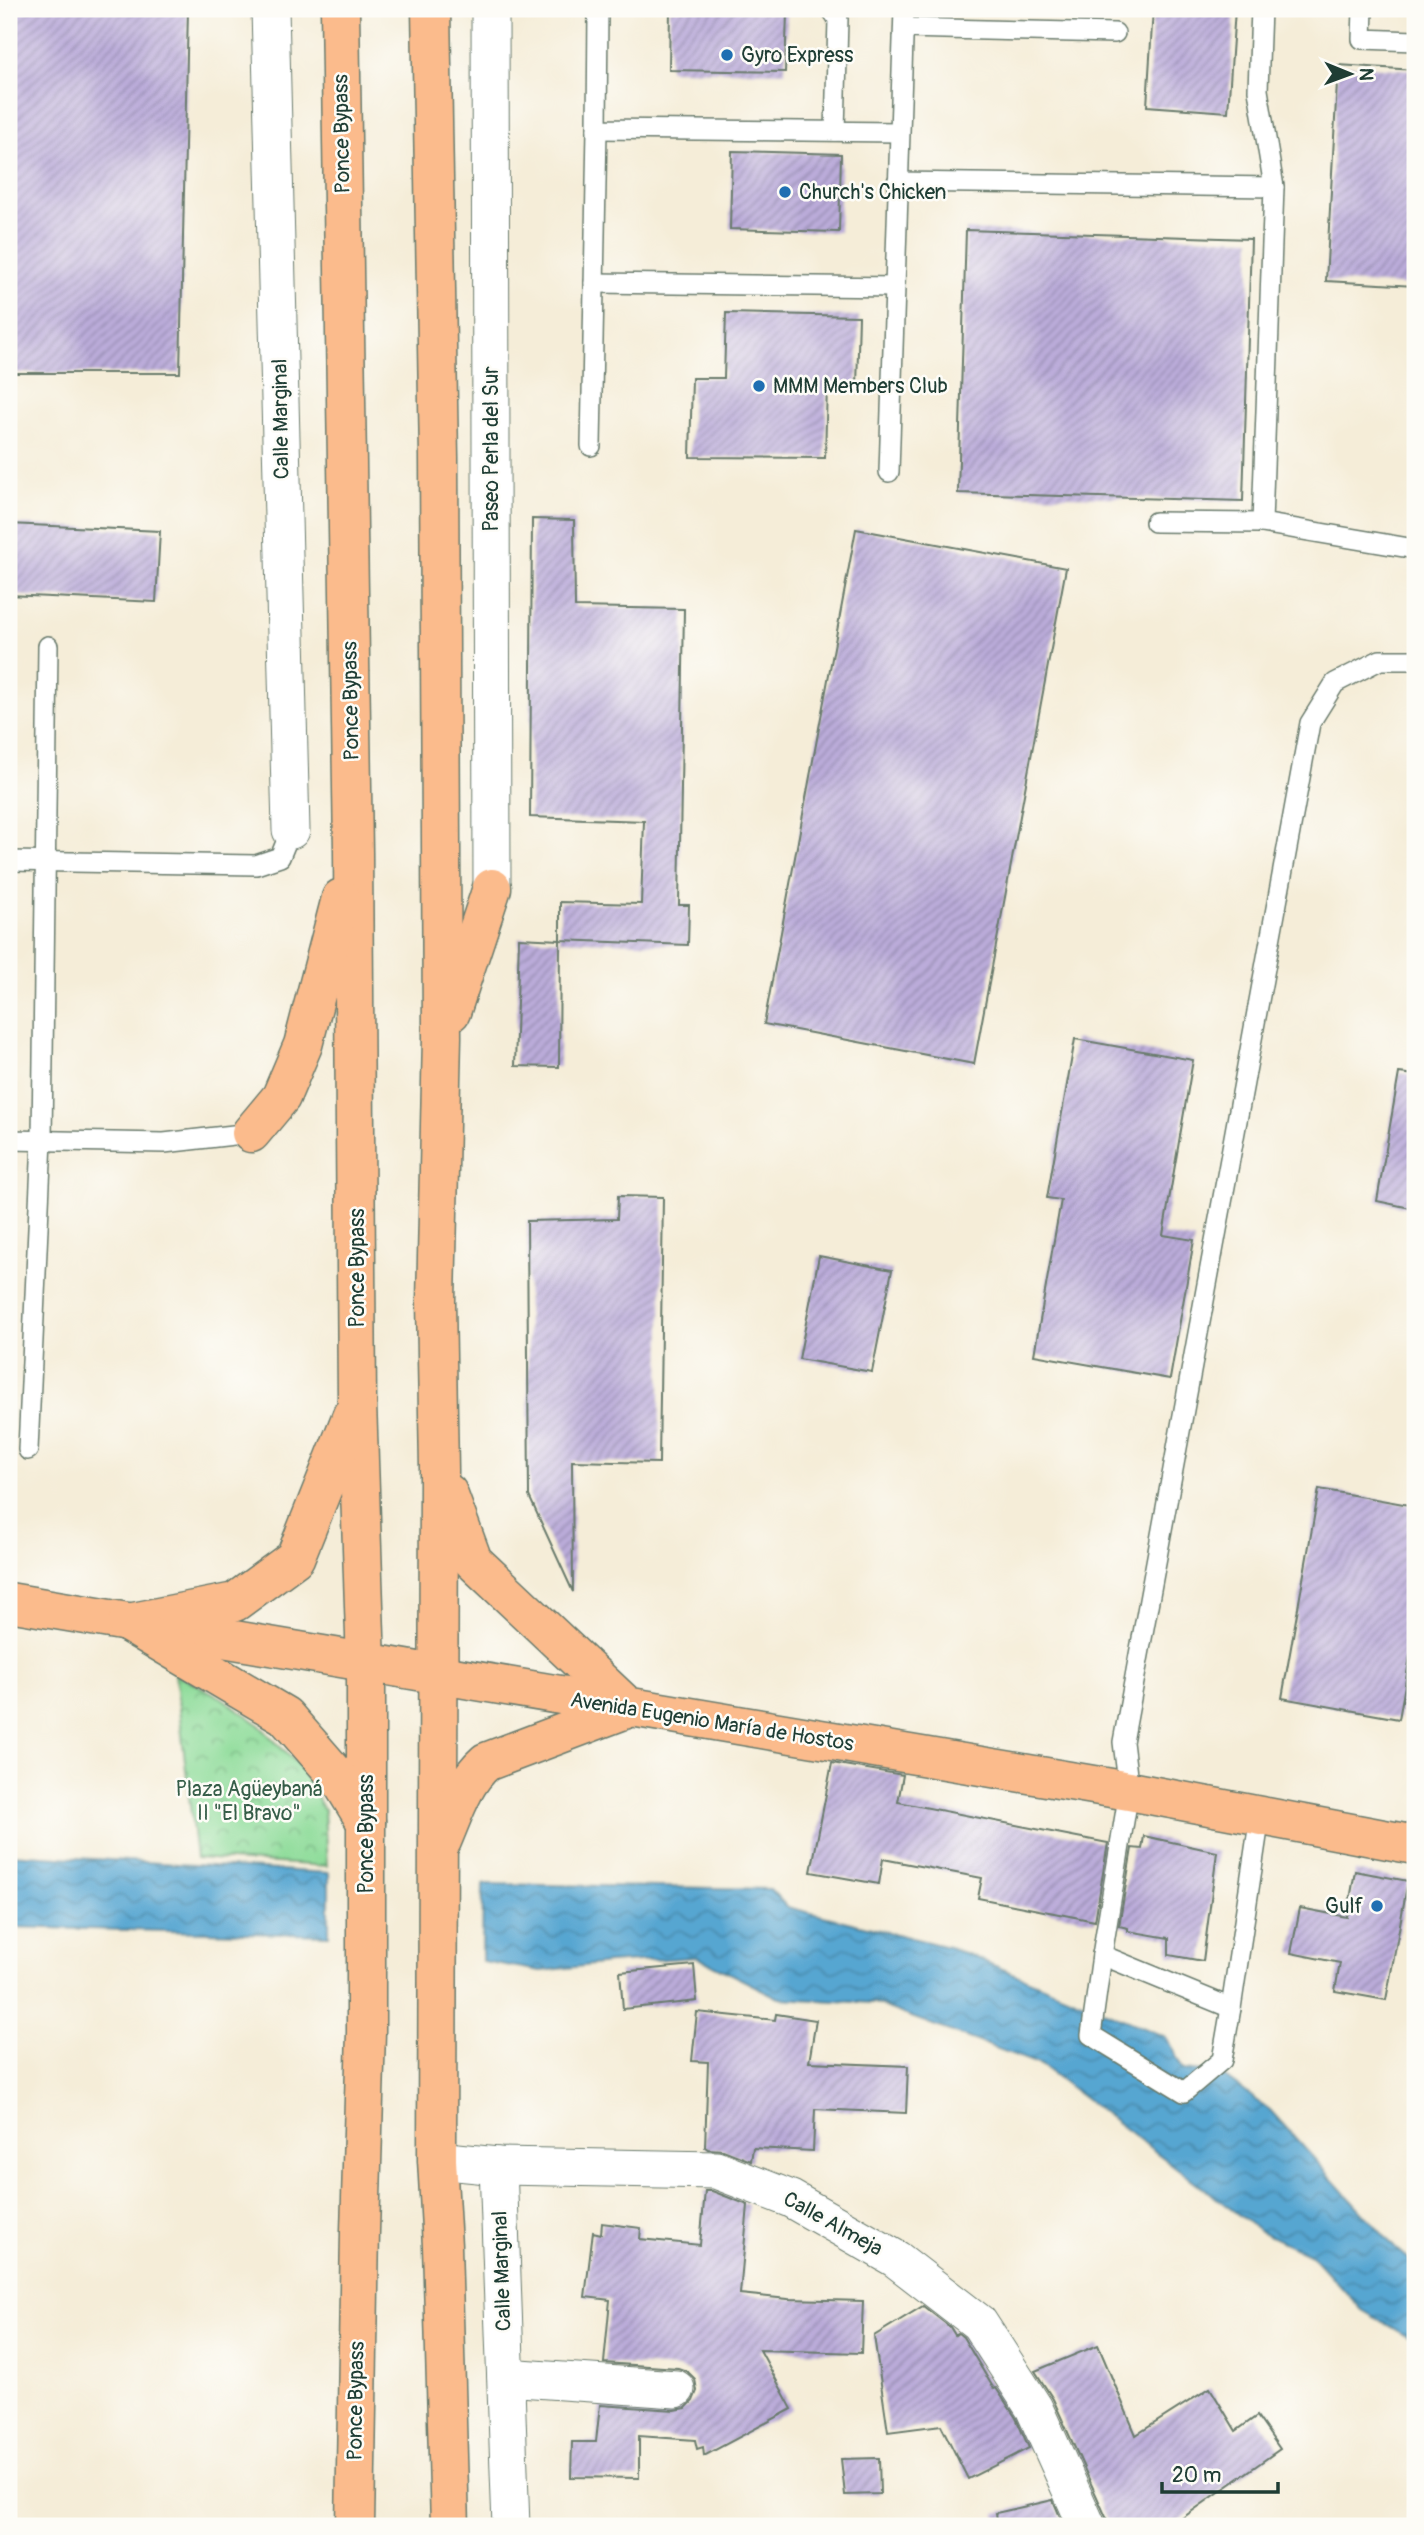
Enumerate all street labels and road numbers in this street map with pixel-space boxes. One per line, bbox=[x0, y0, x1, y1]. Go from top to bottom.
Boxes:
street label: Ponce Bypass bbox=[327, 73, 357, 194]
street label: Calle Marginal bbox=[266, 358, 296, 480]
street label: Paseo Perla del Sur bbox=[478, 366, 505, 532]
street label: Ponce Bypass bbox=[336, 640, 366, 761]
street label: Ponce Bypass bbox=[344, 1208, 371, 1328]
street label: Avenida Eugenio María de Hostos bbox=[568, 1686, 856, 1758]
street label: Ponce Bypass bbox=[353, 1774, 380, 1894]
street label: Calle Almeja bbox=[778, 2186, 888, 2262]
street label: Calle Marginal bbox=[486, 2210, 518, 2332]
street label: Ponce Bypass bbox=[341, 2340, 371, 2461]

